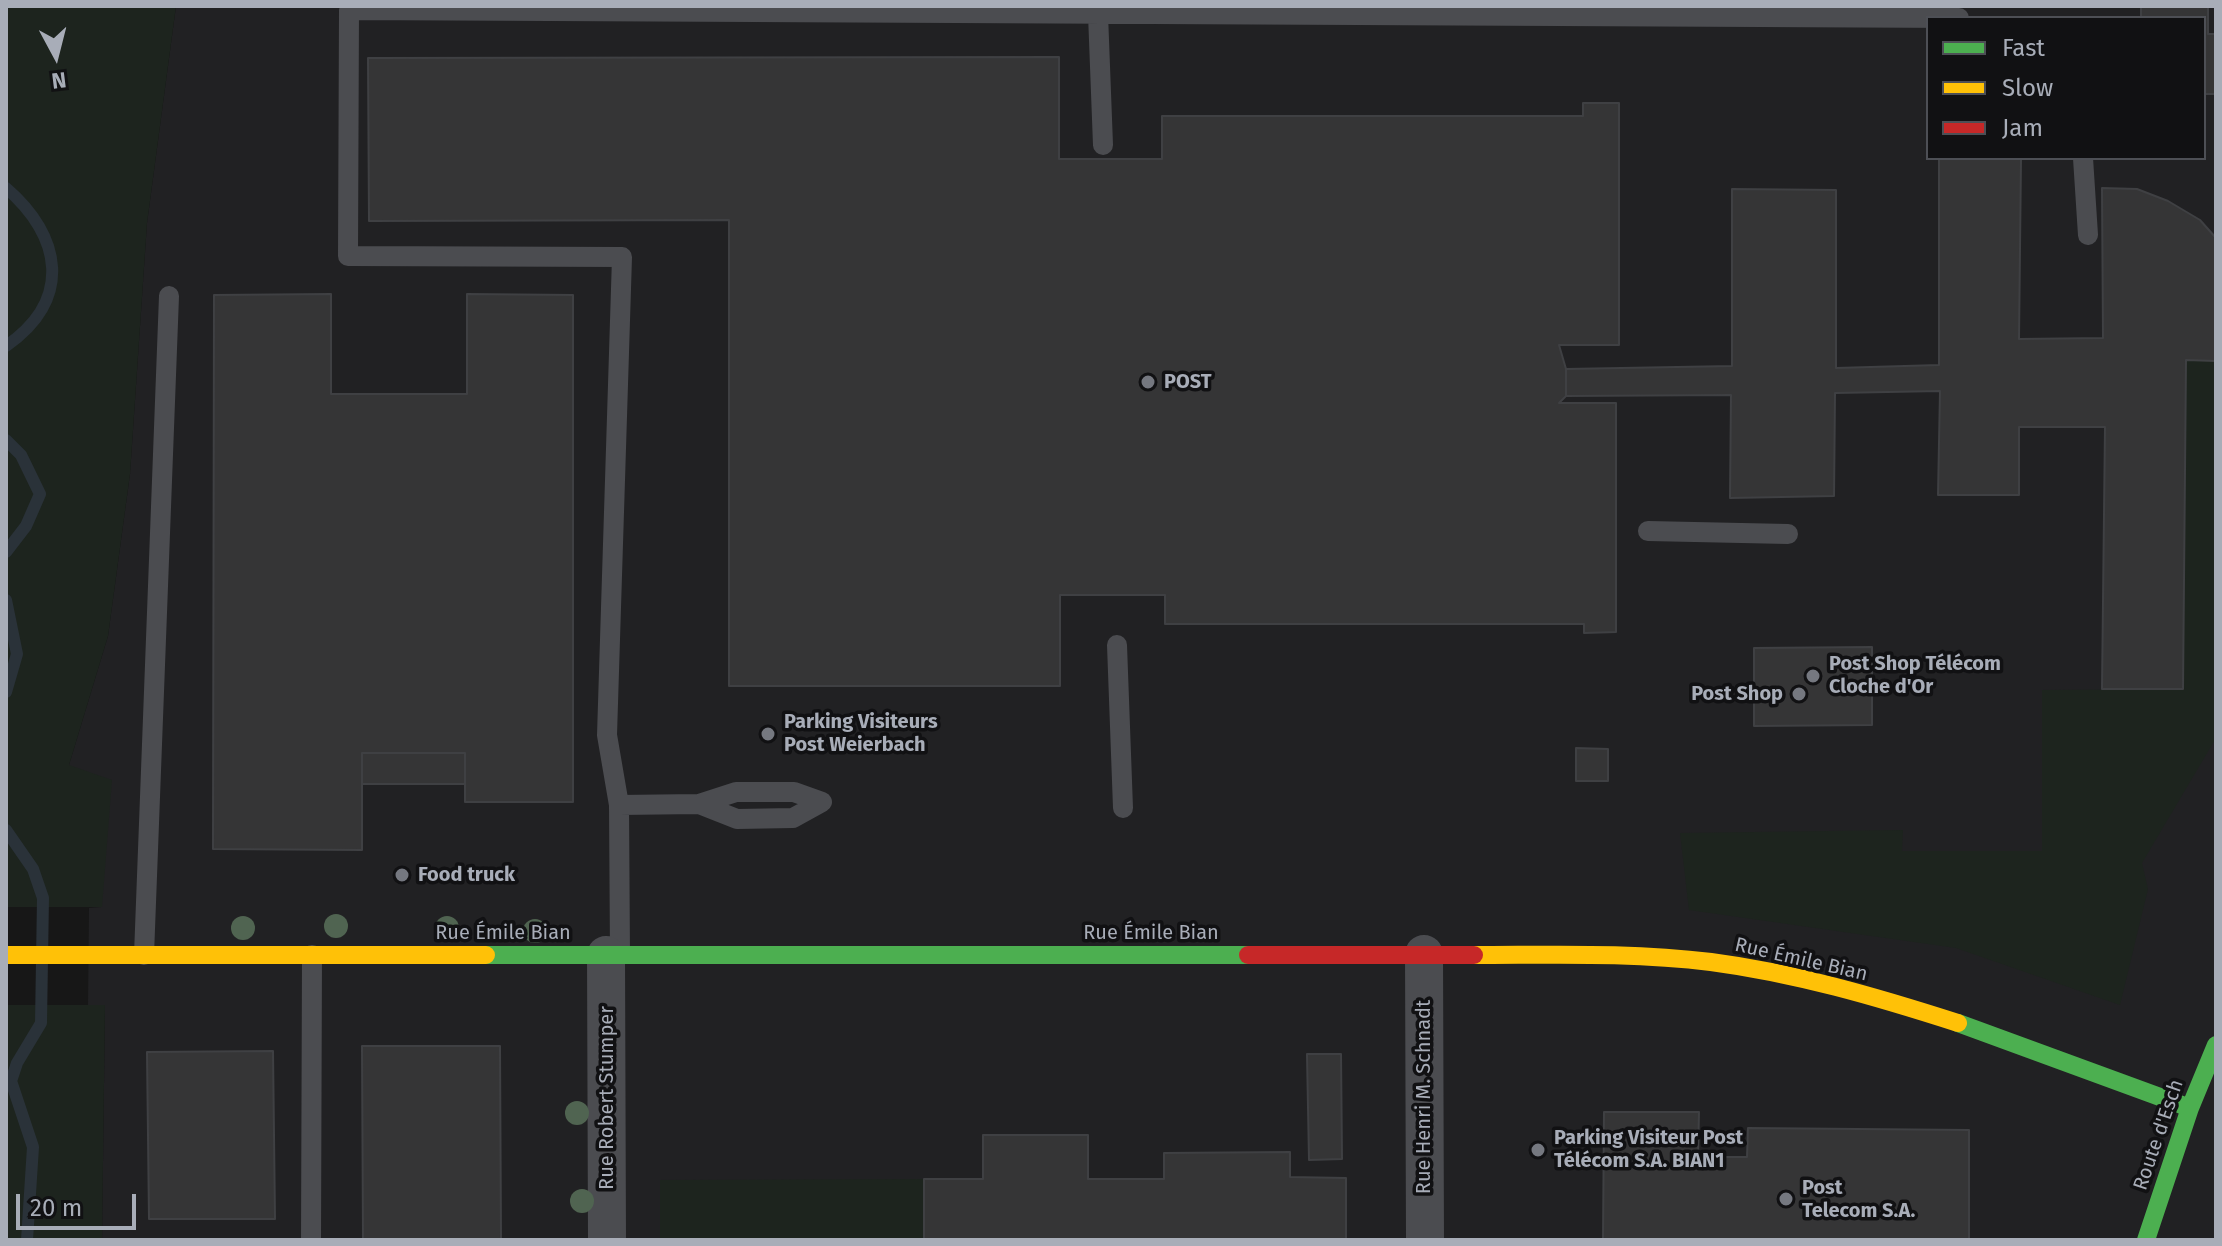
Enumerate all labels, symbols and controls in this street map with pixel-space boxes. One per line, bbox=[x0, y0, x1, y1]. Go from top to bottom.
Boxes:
north arrow bbox=[16, 16, 96, 96]
legend bbox=[1926, 16, 2206, 160]
text: Fast bbox=[2002, 34, 2045, 62]
text: N bbox=[50, 66, 68, 95]
text: Slow bbox=[2002, 74, 2053, 102]
text: Jam bbox=[2002, 114, 2043, 142]
place label: POST bbox=[1164, 370, 1212, 394]
marker: POST bbox=[1139, 373, 1157, 391]
place label: Post Shop Télécom Cloche d'Or bbox=[1829, 652, 2001, 699]
marker: Post Shop Télécom Cloche d'Or bbox=[1804, 667, 1822, 685]
place label: Post Shop bbox=[1691, 682, 1783, 706]
marker: Post Shop bbox=[1790, 685, 1808, 703]
place label: Parking Visiteurs Post Weierbach bbox=[784, 710, 938, 757]
marker: Parking Visiteurs Post Weierbach bbox=[759, 725, 777, 743]
place label: Food truck bbox=[418, 863, 515, 887]
marker: Food truck bbox=[393, 866, 411, 884]
street label: Rue Émile Bian bbox=[435, 921, 571, 945]
street label: Rue Émile Bian bbox=[1083, 921, 1219, 945]
street label: Rue Émile Bian bbox=[1732, 933, 1870, 987]
street label: Rue Henri M. Schnadt bbox=[1412, 1000, 1436, 1194]
street label: Rue Robert Stumper bbox=[595, 1006, 619, 1190]
street label: Route d'Esch bbox=[2129, 1076, 2189, 1194]
place label: Parking Visiteur Post Télécom S.A. BIAN1 bbox=[1554, 1126, 1743, 1173]
marker: Parking Visiteur Post Télécom S.A. BIAN1 bbox=[1529, 1141, 1547, 1159]
place label: Post Telecom S.A. bbox=[1802, 1176, 1915, 1223]
scale bar bbox=[20, 1178, 140, 1228]
marker: Post Telecom S.A. bbox=[1777, 1190, 1795, 1208]
text: 20 m bbox=[30, 1194, 82, 1222]

